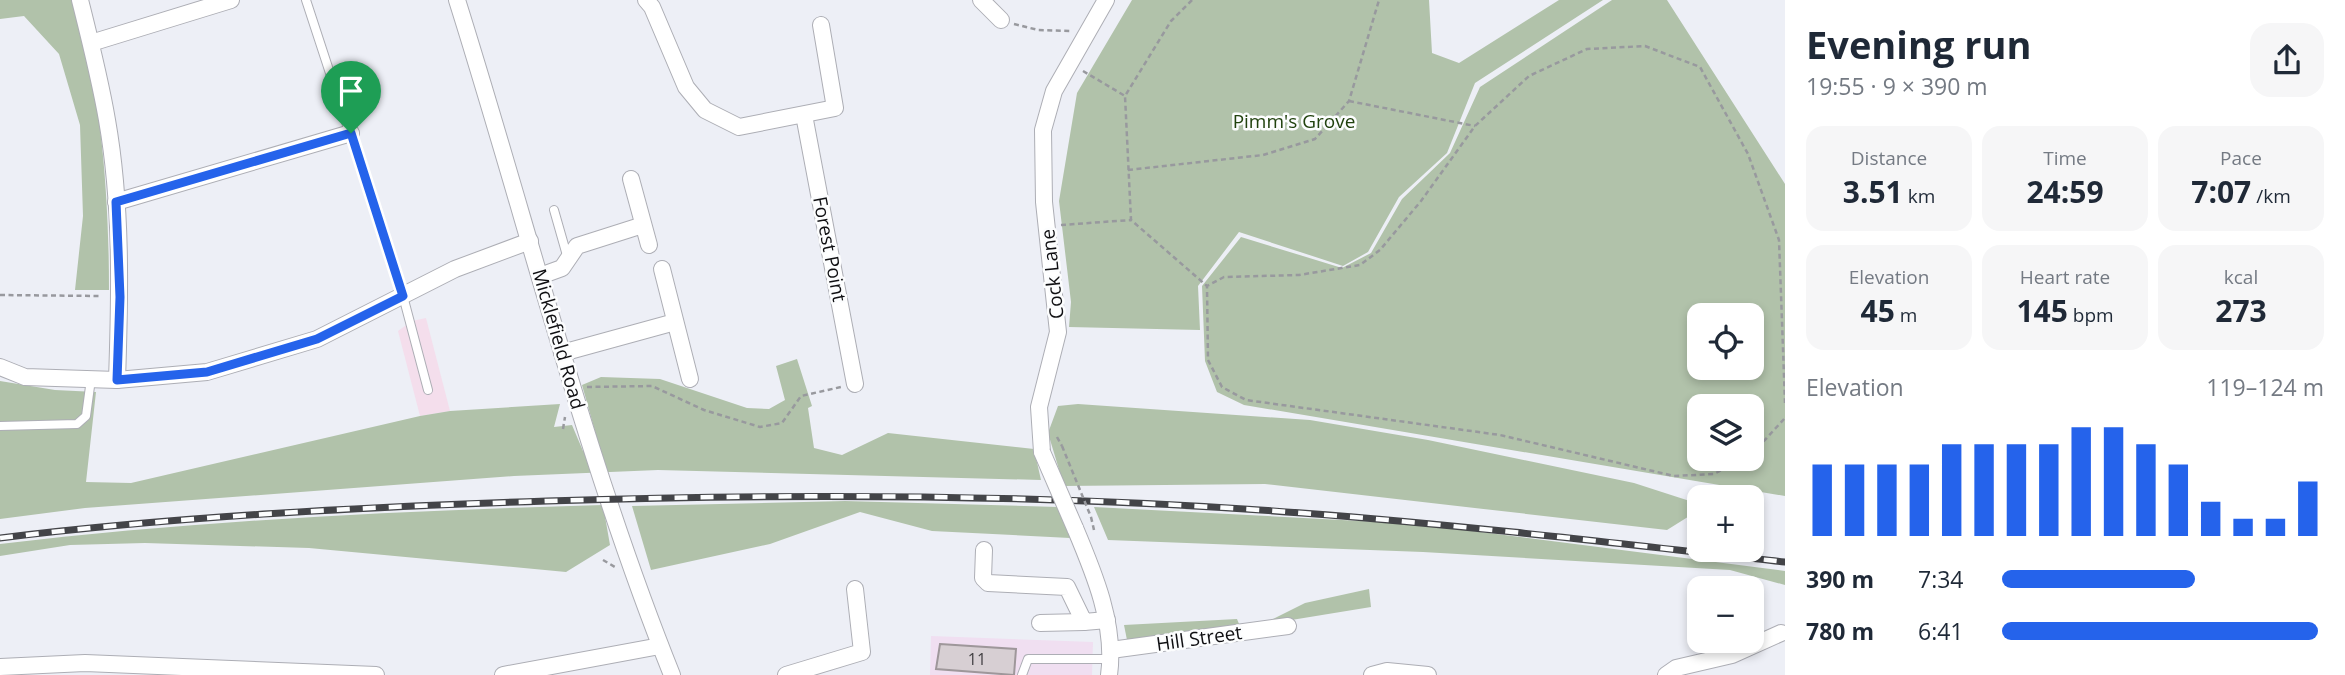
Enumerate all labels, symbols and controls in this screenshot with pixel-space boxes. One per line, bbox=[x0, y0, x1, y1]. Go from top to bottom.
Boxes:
text: Evening run bbox=[1806, 18, 2031, 70]
button: share bbox=[2250, 23, 2324, 97]
pin bbox=[321, 61, 381, 133]
text: 19:55 · 9 × 390 m bbox=[1806, 70, 1988, 102]
icon: arrive bbox=[332, 72, 370, 110]
park label: Pimm's Grove bbox=[1233, 108, 1355, 134]
text: Distance bbox=[1851, 145, 1927, 171]
text: Time bbox=[2043, 145, 2087, 171]
text: Pace bbox=[2220, 145, 2262, 171]
text: 3.51 bbox=[1843, 171, 1903, 212]
text: 24:59 bbox=[2026, 171, 2104, 212]
text: 7:07 bbox=[2191, 171, 2251, 212]
text: km bbox=[1903, 183, 1935, 209]
text: /km bbox=[2251, 183, 2291, 209]
street label: Forest Point bbox=[807, 194, 853, 304]
street label: Cock Lane bbox=[1034, 228, 1070, 320]
text: Elevation bbox=[1849, 264, 1929, 290]
text: Heart rate bbox=[2020, 264, 2110, 290]
text: kcal bbox=[2224, 264, 2258, 290]
street label: Micklefield Road bbox=[527, 266, 591, 412]
text: 45 bbox=[1861, 290, 1895, 331]
text: 145 bbox=[2016, 290, 2068, 331]
text: 273 bbox=[2215, 290, 2267, 331]
text: m bbox=[1895, 302, 1917, 328]
text: bpm bbox=[2068, 302, 2114, 328]
map controls bbox=[1687, 303, 1764, 653]
button: locate bbox=[1687, 303, 1764, 380]
text: Elevation bbox=[1806, 371, 1904, 403]
text: 119–124 m bbox=[2206, 371, 2324, 403]
button: layers bbox=[1687, 394, 1764, 471]
button: + bbox=[1687, 485, 1764, 562]
text: 390 m bbox=[1806, 563, 1874, 595]
text: 7:34 bbox=[1918, 563, 1964, 595]
button: − bbox=[1687, 576, 1764, 653]
text: 780 m bbox=[1806, 615, 1874, 647]
text: 6:41 bbox=[1918, 615, 1964, 647]
street label: Hill Street bbox=[1154, 619, 1244, 657]
house number: 11 bbox=[968, 648, 986, 670]

